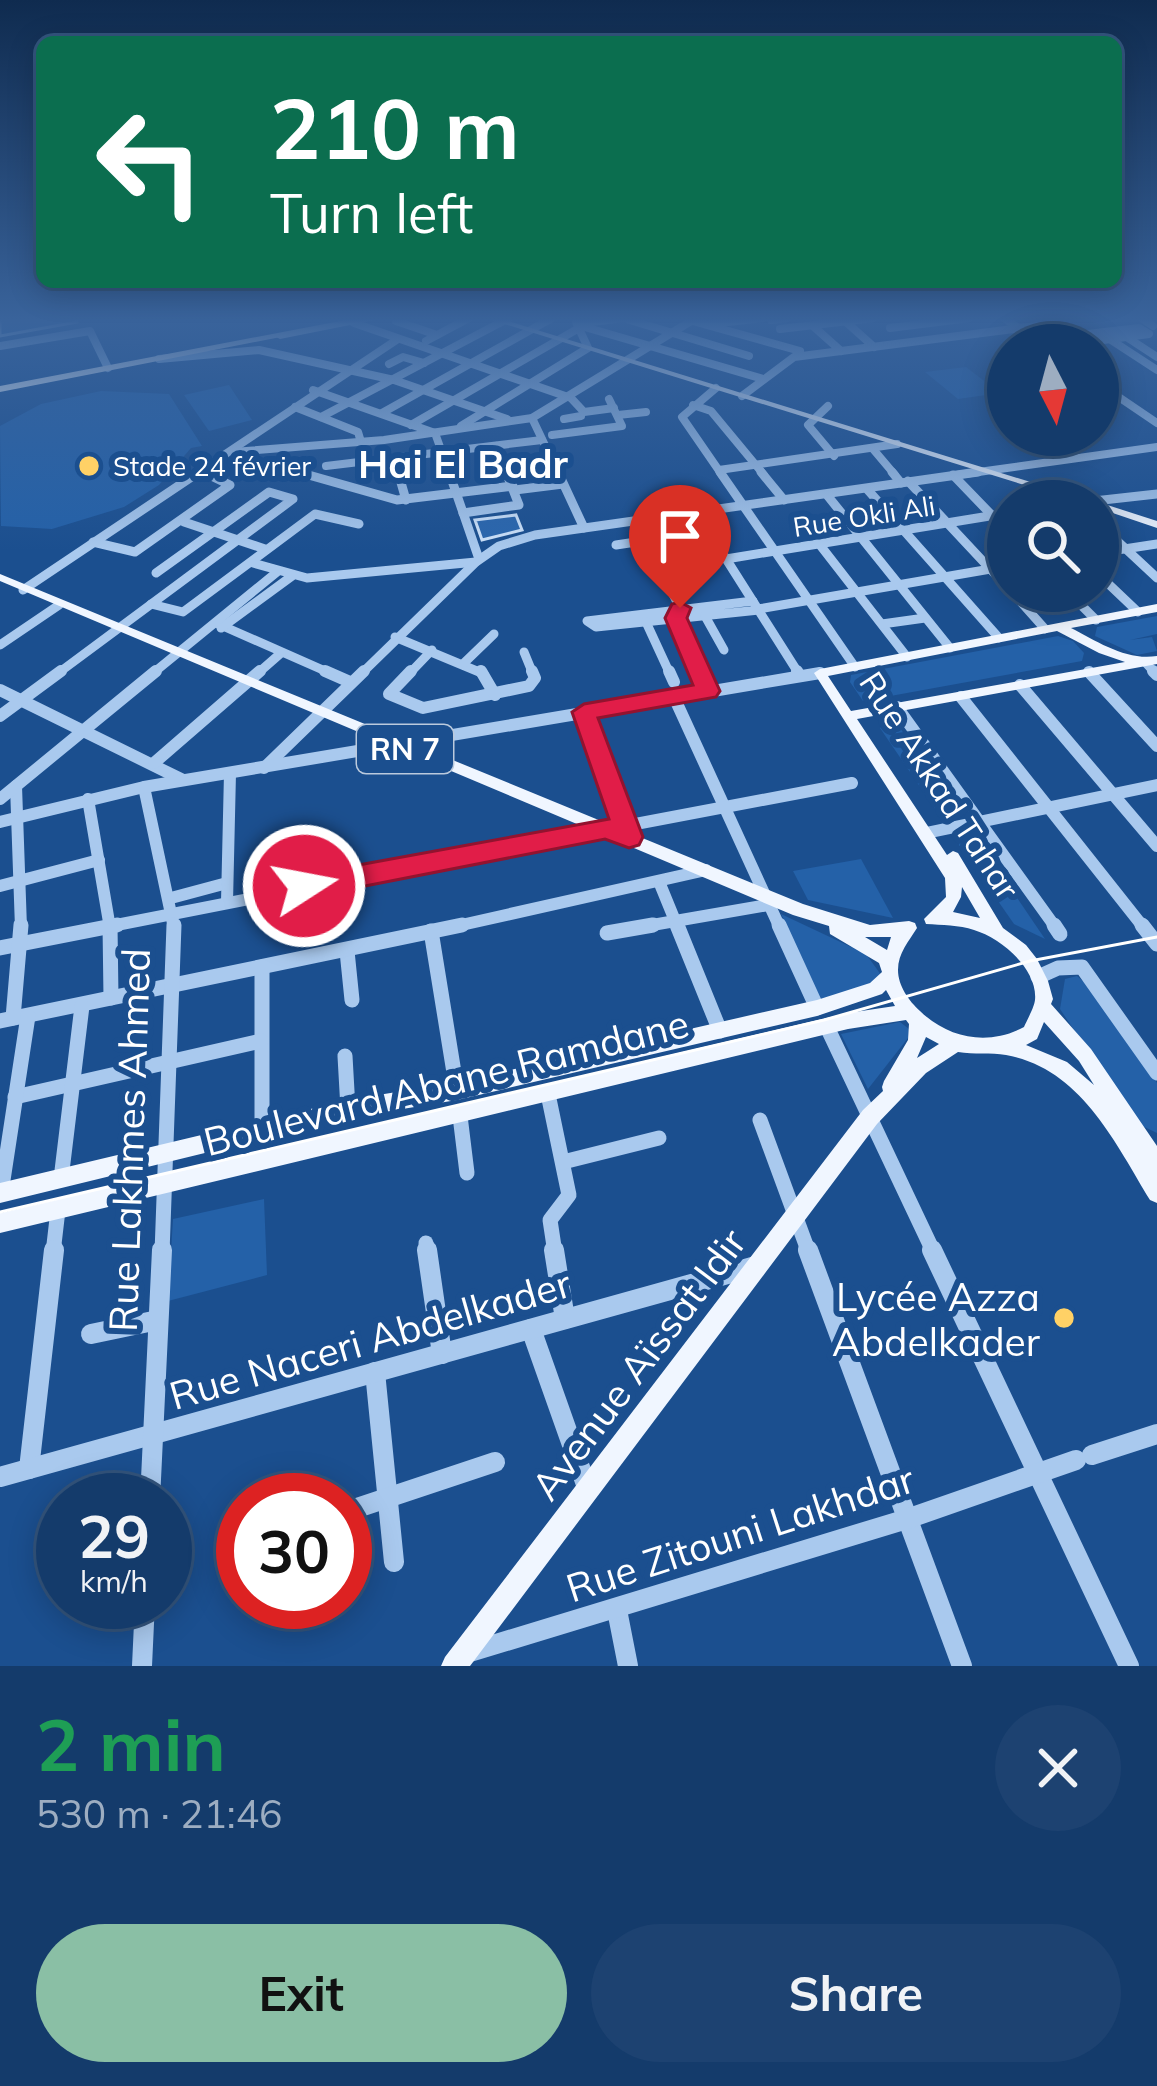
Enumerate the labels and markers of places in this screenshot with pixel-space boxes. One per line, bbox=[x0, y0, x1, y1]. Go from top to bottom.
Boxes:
place label: Stade 24 février bbox=[113, 449, 311, 483]
marker: Stade 24 février bbox=[76, 453, 102, 479]
pin bbox=[629, 485, 731, 608]
place label: Lycée Azza Abdelkader bbox=[832, 1272, 1040, 1366]
marker: Lycée Azza Abdelkader bbox=[1051, 1305, 1077, 1331]

